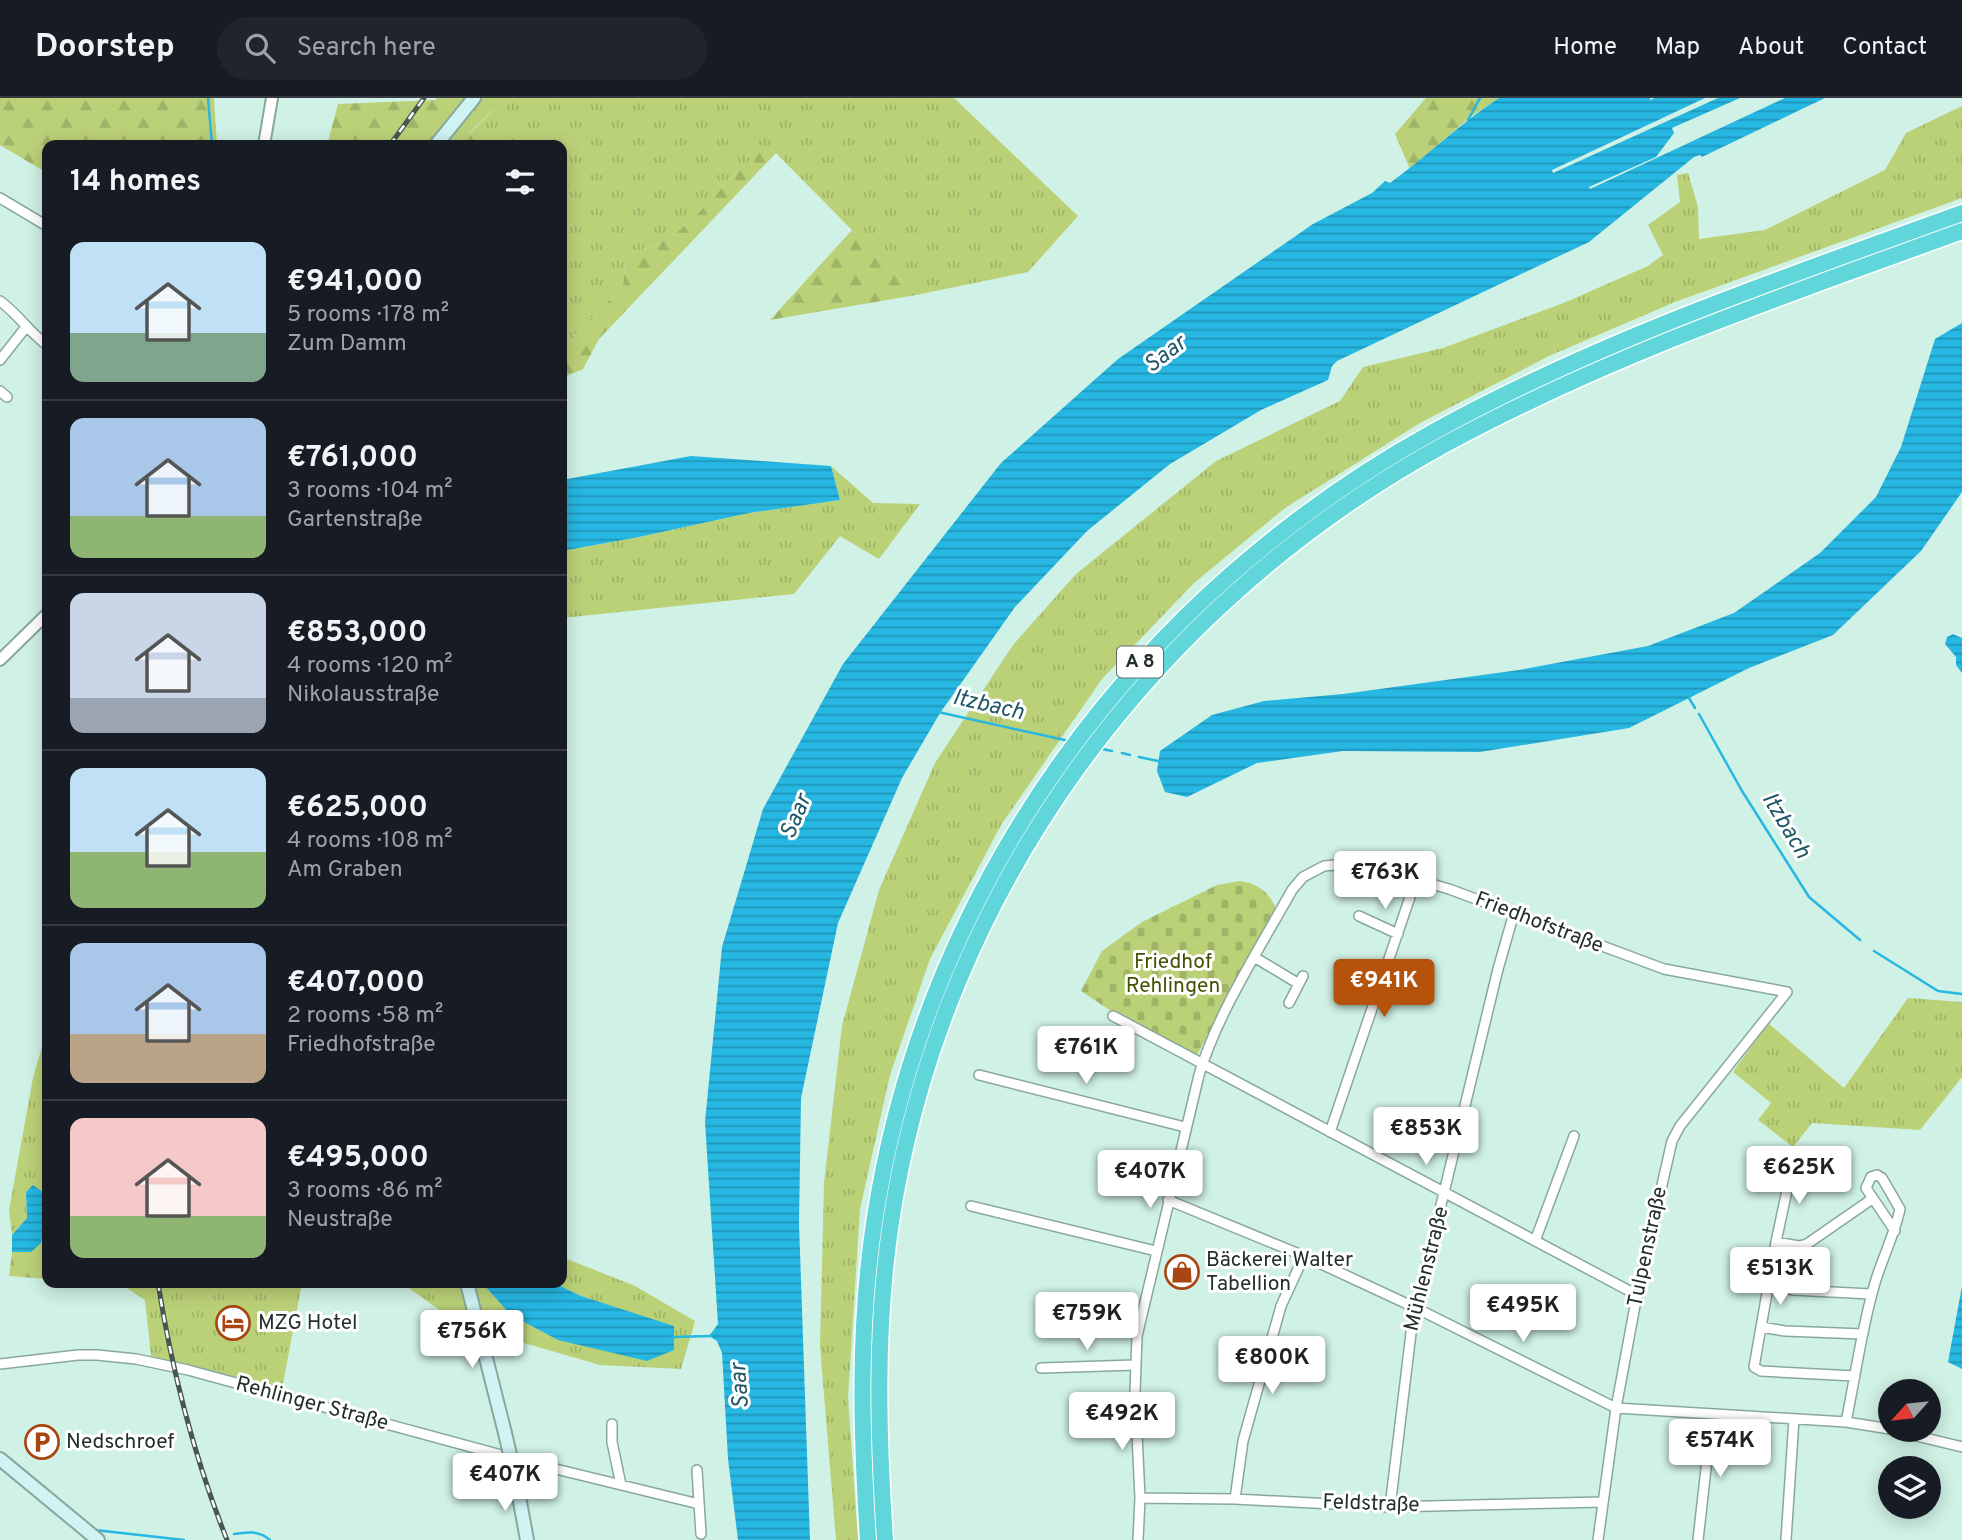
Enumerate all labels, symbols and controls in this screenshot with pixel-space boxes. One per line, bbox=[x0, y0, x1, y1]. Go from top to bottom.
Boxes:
search box bbox=[217, 17, 707, 80]
text: Doorstep bbox=[35, 27, 175, 69]
icon: search bbox=[241, 29, 279, 67]
text: Search here bbox=[297, 32, 436, 65]
text: Home bbox=[1553, 33, 1617, 63]
text: Map bbox=[1655, 33, 1700, 63]
text: About bbox=[1738, 33, 1804, 63]
text: Contact bbox=[1842, 33, 1927, 63]
icon: filters bbox=[501, 163, 539, 201]
text: 14 homes bbox=[70, 164, 201, 201]
text: €941,000 bbox=[287, 264, 423, 301]
icon: home bbox=[126, 270, 210, 354]
text: 5 rooms · 178 m² bbox=[287, 301, 449, 330]
water label: Saar bbox=[1139, 328, 1195, 380]
text: Zum Damm bbox=[287, 330, 407, 359]
text: €761,000 bbox=[287, 440, 418, 477]
icon: home bbox=[126, 446, 210, 530]
text: 3 rooms · 104 m² bbox=[287, 477, 452, 506]
text: Gartenstraße bbox=[287, 506, 423, 535]
text: €853,000 bbox=[287, 615, 427, 652]
icon: home bbox=[126, 621, 210, 705]
road number: A 8 bbox=[1117, 646, 1163, 678]
text: 4 rooms · 120 m² bbox=[287, 652, 453, 681]
text: Nikolausstraße bbox=[287, 681, 439, 710]
water label: Itzbach bbox=[949, 684, 1027, 728]
water label: Itzbach bbox=[1754, 787, 1816, 865]
water label: Saar bbox=[775, 788, 820, 844]
text: €625,000 bbox=[287, 790, 428, 827]
icon: home bbox=[126, 796, 210, 880]
text: 4 rooms · 108 m² bbox=[287, 827, 453, 856]
pin: €763K bbox=[1336, 852, 1434, 911]
text: Am Graben bbox=[287, 856, 403, 885]
text: €763K bbox=[1350, 859, 1420, 888]
street label: Friedhofstraße bbox=[1471, 886, 1607, 960]
park label: Friedhof Rehlingen bbox=[1126, 949, 1220, 1000]
pin: €941K bbox=[1335, 960, 1433, 1019]
text: €407,000 bbox=[287, 965, 425, 1002]
text: €941K bbox=[1350, 967, 1418, 996]
icon: home bbox=[126, 971, 210, 1055]
text: 2 rooms · 58 m² bbox=[287, 1002, 443, 1031]
pin: €761K bbox=[1037, 1026, 1135, 1086]
text: Friedhofstraße bbox=[287, 1031, 436, 1060]
text: €761K bbox=[1053, 1034, 1119, 1063]
pin: €853K bbox=[1377, 1108, 1475, 1167]
text: €853K bbox=[1389, 1115, 1463, 1144]
text: €495,000 bbox=[287, 1140, 429, 1177]
icon: home bbox=[126, 1146, 210, 1230]
pin: €625K bbox=[1750, 1146, 1848, 1206]
pin: €407K bbox=[1101, 1150, 1199, 1210]
text: €625K bbox=[1762, 1154, 1836, 1183]
text: €407K bbox=[1114, 1158, 1186, 1187]
text: 3 rooms · 86 m² bbox=[287, 1177, 443, 1206]
street label: Tulpenstraße bbox=[1622, 1184, 1674, 1310]
street label: Mühlenstraße bbox=[1398, 1204, 1456, 1334]
text: Neustraße bbox=[287, 1206, 393, 1235]
place label: Bäckerei Walter Tabellion bbox=[1206, 1247, 1353, 1298]
pin: €513K bbox=[1731, 1248, 1829, 1307]
shop icon: Bäckerei Walter Tabellion bbox=[1163, 1253, 1201, 1291]
text: €513K bbox=[1746, 1255, 1814, 1284]
pin: €495K bbox=[1474, 1284, 1572, 1344]
pin: €759K bbox=[1038, 1292, 1136, 1352]
text: €495K bbox=[1486, 1292, 1560, 1321]
text: €759K bbox=[1051, 1300, 1123, 1329]
hotel icon: MZG Hotel bbox=[214, 1304, 252, 1342]
place label: MZG Hotel bbox=[258, 1310, 358, 1337]
pin: €756K bbox=[423, 1310, 521, 1370]
text: €756K bbox=[436, 1318, 508, 1347]
pin: €800K bbox=[1223, 1336, 1321, 1396]
text: €800K bbox=[1234, 1344, 1310, 1373]
water label: Saar bbox=[725, 1360, 757, 1410]
street label: Rehlinger Straße bbox=[233, 1371, 391, 1437]
north arrow bbox=[1878, 1379, 1941, 1442]
map controls bbox=[1878, 1379, 1941, 1519]
pin: €492K bbox=[1073, 1392, 1171, 1452]
text: €492K bbox=[1085, 1400, 1159, 1429]
pin: €574K bbox=[1671, 1420, 1769, 1479]
parking icon: Nedschroef bbox=[23, 1423, 61, 1461]
text: €574K bbox=[1685, 1427, 1755, 1456]
place label: Nedschroef bbox=[66, 1429, 174, 1456]
pin: €407K bbox=[456, 1454, 554, 1513]
button: layers bbox=[1878, 1456, 1941, 1519]
text: €407K bbox=[469, 1461, 541, 1490]
street label: Feldstraße bbox=[1322, 1489, 1420, 1519]

